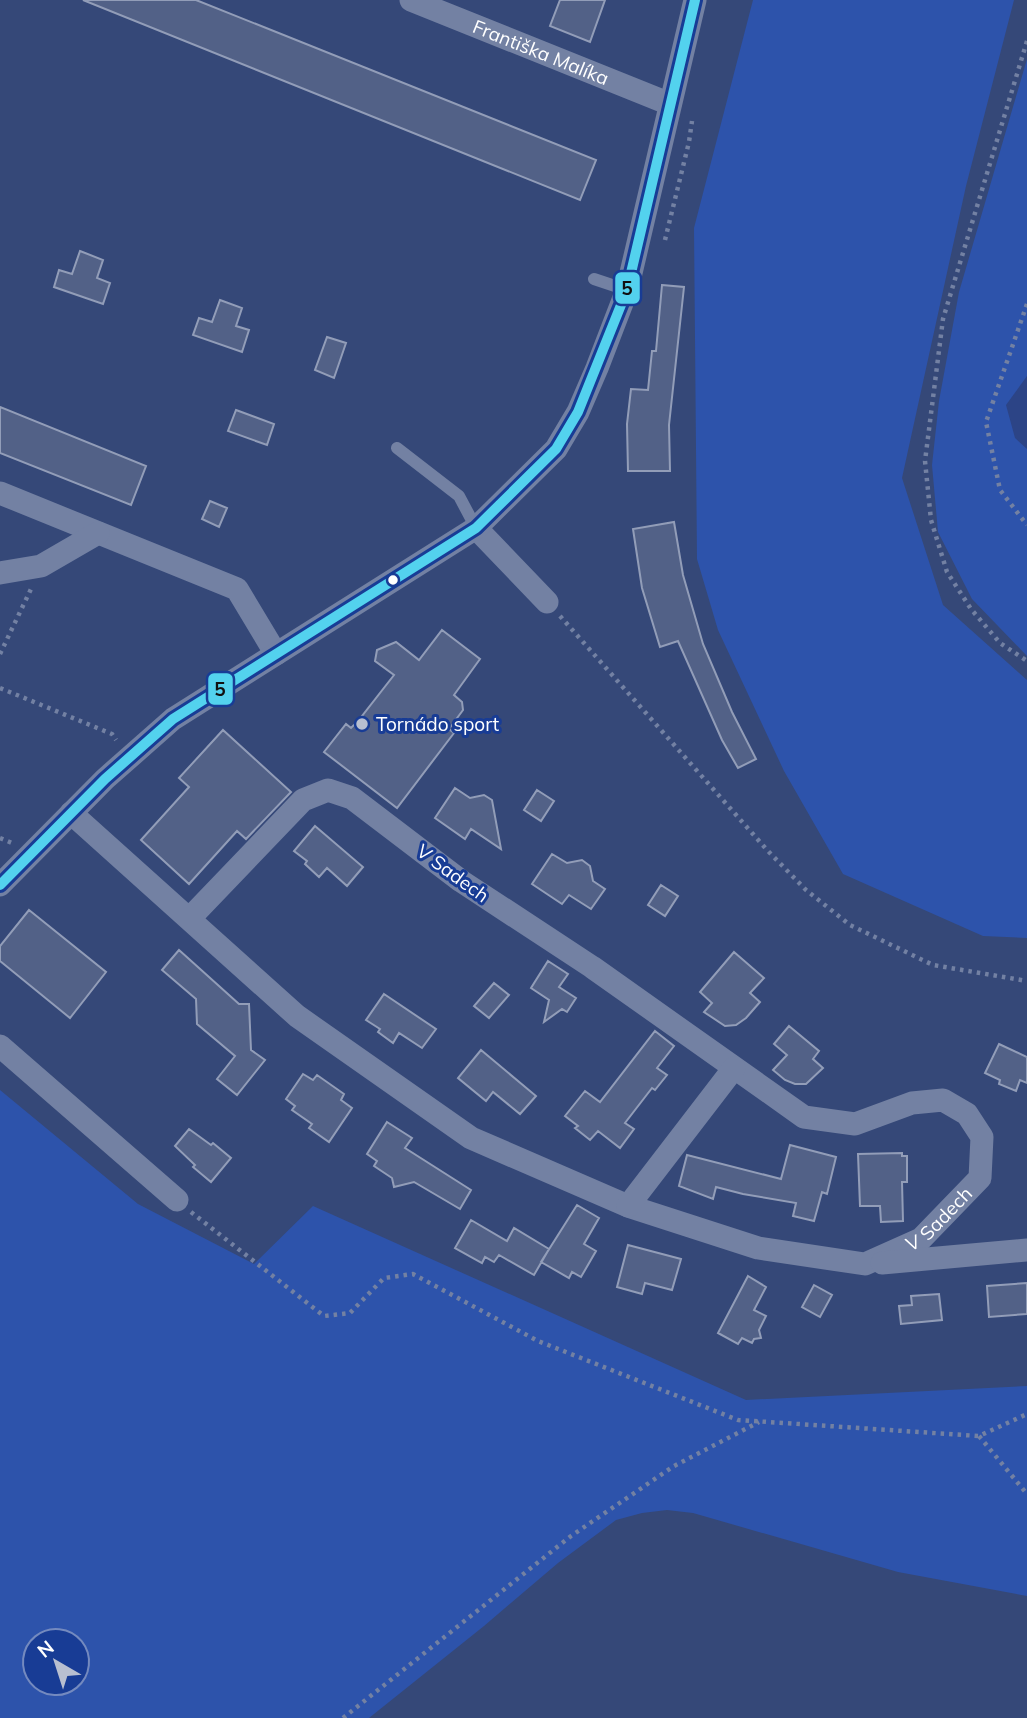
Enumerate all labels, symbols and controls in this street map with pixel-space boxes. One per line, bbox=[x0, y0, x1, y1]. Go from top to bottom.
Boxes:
street label: Františka Malíka bbox=[469, 14, 612, 90]
line badge: 5 bbox=[614, 271, 641, 305]
text: 5 bbox=[621, 276, 633, 300]
unlabelled marker bbox=[386, 573, 400, 587]
line badge: 5 bbox=[207, 672, 234, 706]
text: 5 bbox=[214, 677, 226, 701]
place label: Tornádo sport bbox=[376, 712, 500, 736]
marker: Tornádo sport bbox=[354, 716, 370, 732]
street label: V Sadech bbox=[412, 839, 494, 907]
street label: V Sadech bbox=[902, 1182, 977, 1256]
north arrow bbox=[21, 1627, 91, 1697]
text: N bbox=[32, 1635, 58, 1663]

